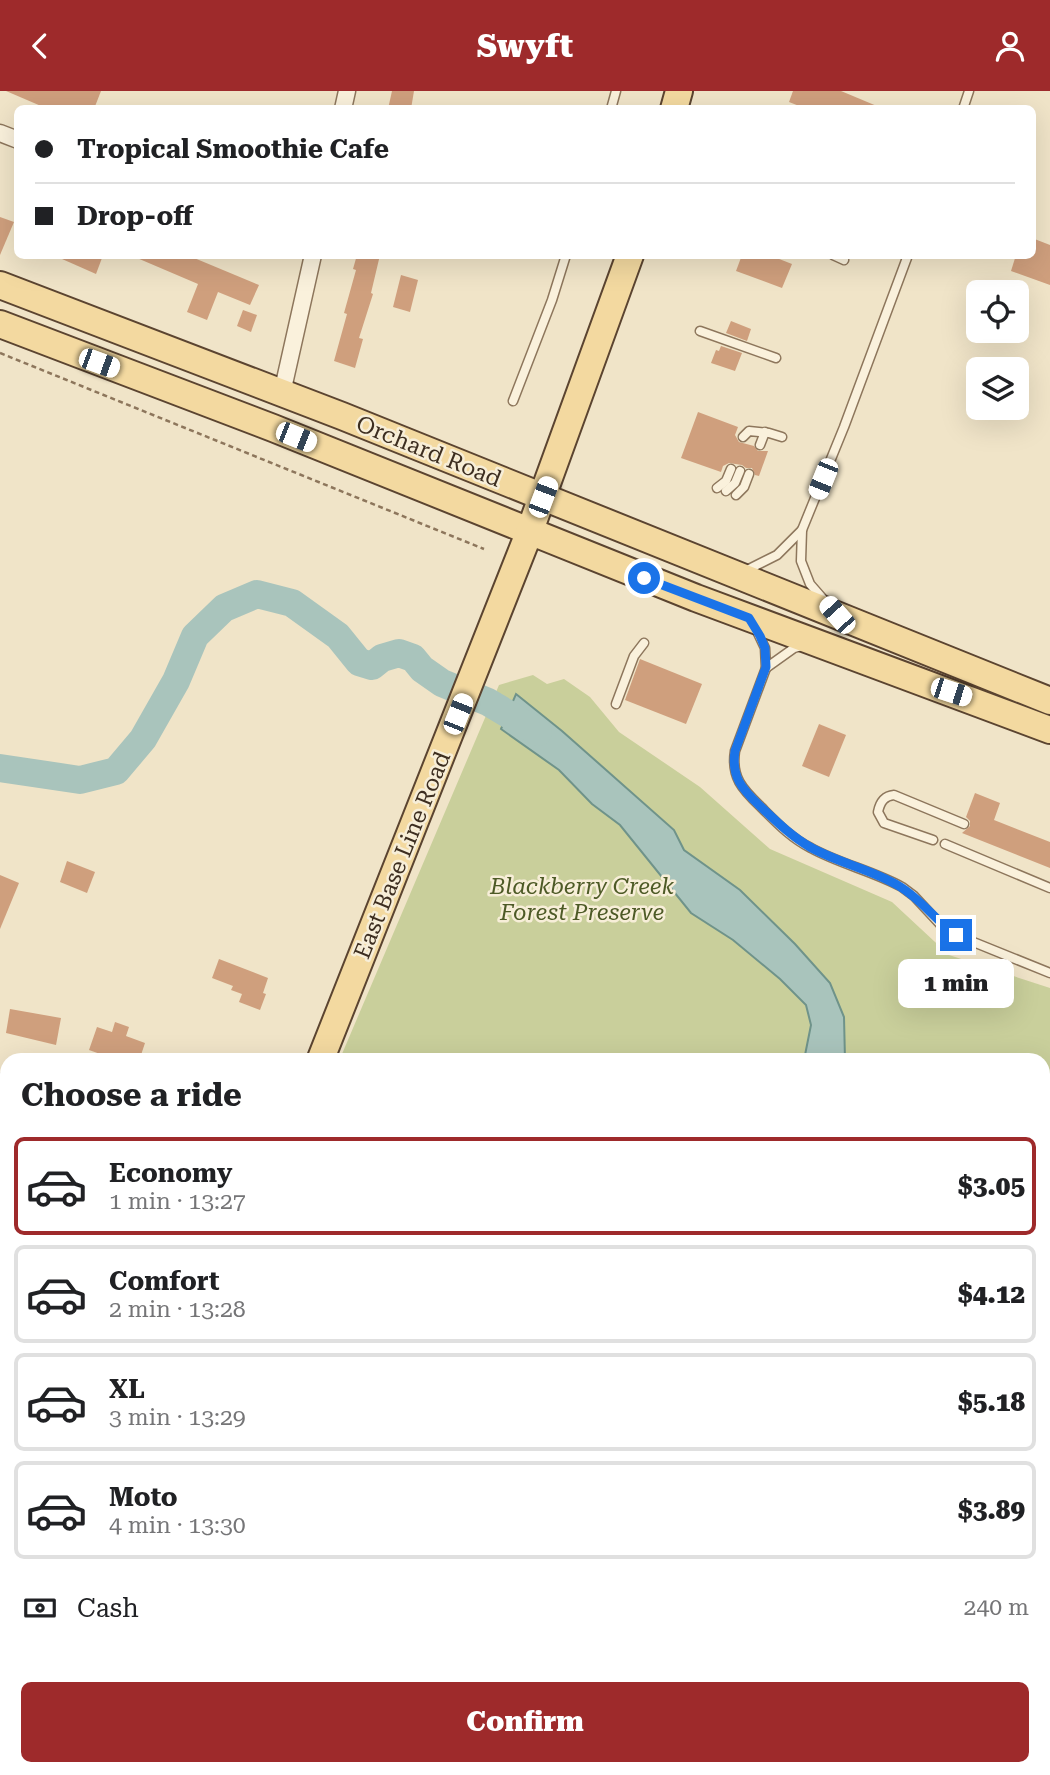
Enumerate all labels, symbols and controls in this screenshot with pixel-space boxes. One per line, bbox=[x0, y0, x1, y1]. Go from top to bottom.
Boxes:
icon: back bbox=[21, 27, 59, 65]
text: Swyft bbox=[477, 27, 573, 65]
icon: person bbox=[991, 27, 1029, 65]
text: Tropical Smoothie Cafe bbox=[77, 134, 389, 164]
text: Drop-off bbox=[77, 201, 193, 231]
map controls bbox=[966, 280, 1029, 420]
button: locate bbox=[966, 280, 1029, 343]
car bbox=[76, 346, 123, 380]
button: layers bbox=[966, 357, 1029, 420]
street label: Orchard Road bbox=[352, 410, 505, 493]
car bbox=[273, 419, 320, 455]
car bbox=[806, 456, 841, 502]
car bbox=[526, 474, 561, 520]
route start bbox=[628, 562, 660, 594]
car bbox=[816, 592, 859, 638]
car bbox=[928, 676, 975, 708]
car bbox=[441, 691, 476, 737]
street label: East Base Line Road bbox=[349, 747, 456, 963]
park label: Blackberry Creek Forest Preserve bbox=[489, 873, 674, 926]
route end bbox=[940, 919, 972, 951]
callout: 1 min bbox=[898, 959, 1014, 1008]
text: 1 min bbox=[924, 970, 988, 997]
text: Choose a ride bbox=[21, 1076, 242, 1114]
icon: car bbox=[25, 1155, 88, 1218]
text: Economy bbox=[109, 1158, 232, 1188]
text: $3.05 bbox=[958, 1171, 1025, 1201]
text: 1 min · 13:27 bbox=[109, 1188, 246, 1215]
icon: car bbox=[25, 1263, 88, 1326]
text: Comfort bbox=[109, 1266, 219, 1296]
text: $4.12 bbox=[958, 1279, 1025, 1309]
text: 2 min · 13:28 bbox=[109, 1296, 246, 1323]
icon: car bbox=[25, 1371, 88, 1434]
text: XL bbox=[109, 1374, 145, 1404]
text: $5.18 bbox=[958, 1387, 1025, 1417]
text: 3 min · 13:29 bbox=[109, 1404, 246, 1431]
icon: car bbox=[25, 1479, 88, 1542]
text: Moto bbox=[109, 1482, 178, 1512]
text: $3.89 bbox=[958, 1495, 1025, 1525]
text: 4 min · 13:30 bbox=[109, 1512, 246, 1539]
icon: cash bbox=[21, 1589, 59, 1627]
text: Cash bbox=[77, 1593, 139, 1623]
text: 240 m bbox=[964, 1594, 1029, 1621]
button: Confirm bbox=[21, 1682, 1029, 1762]

